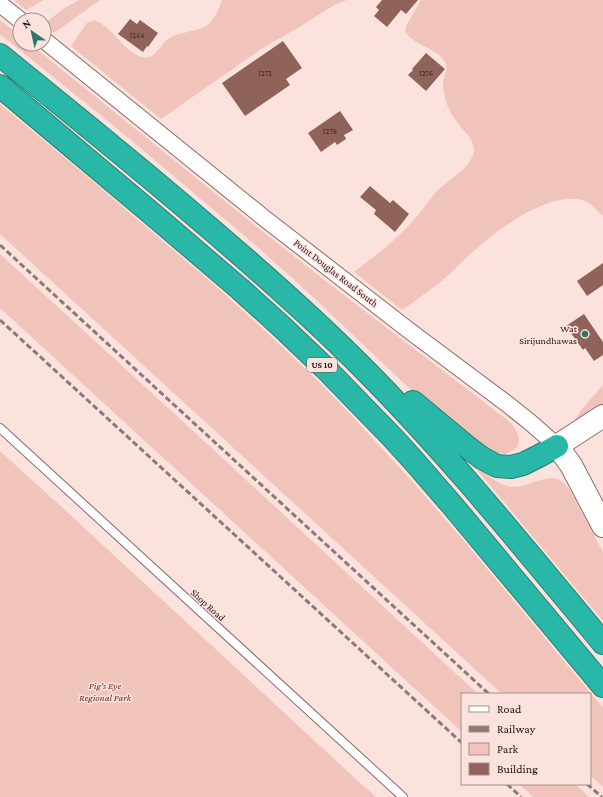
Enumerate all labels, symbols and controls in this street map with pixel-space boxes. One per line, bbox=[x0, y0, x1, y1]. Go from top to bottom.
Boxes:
north arrow bbox=[12, 12, 52, 52]
text: N bbox=[20, 16, 33, 31]
house number: 1264 bbox=[130, 31, 144, 40]
house number: 1272 bbox=[258, 69, 272, 78]
house number: 1276 bbox=[419, 69, 433, 78]
house number: 1278 bbox=[323, 127, 337, 136]
street label: Point Douglas Road South bbox=[292, 237, 381, 310]
place label: Wat Sirijundhawas bbox=[519, 323, 578, 347]
marker: Wat Sirijundhawas bbox=[580, 329, 590, 339]
road number: US 10 bbox=[307, 358, 337, 372]
street label: Shop Road bbox=[189, 587, 228, 624]
park label: Pig's Eye Regional Park bbox=[79, 680, 132, 703]
legend bbox=[461, 693, 591, 785]
text: Road bbox=[497, 702, 522, 716]
text: Railway bbox=[497, 722, 536, 736]
text: Park bbox=[497, 742, 519, 756]
text: Building bbox=[497, 762, 538, 776]

